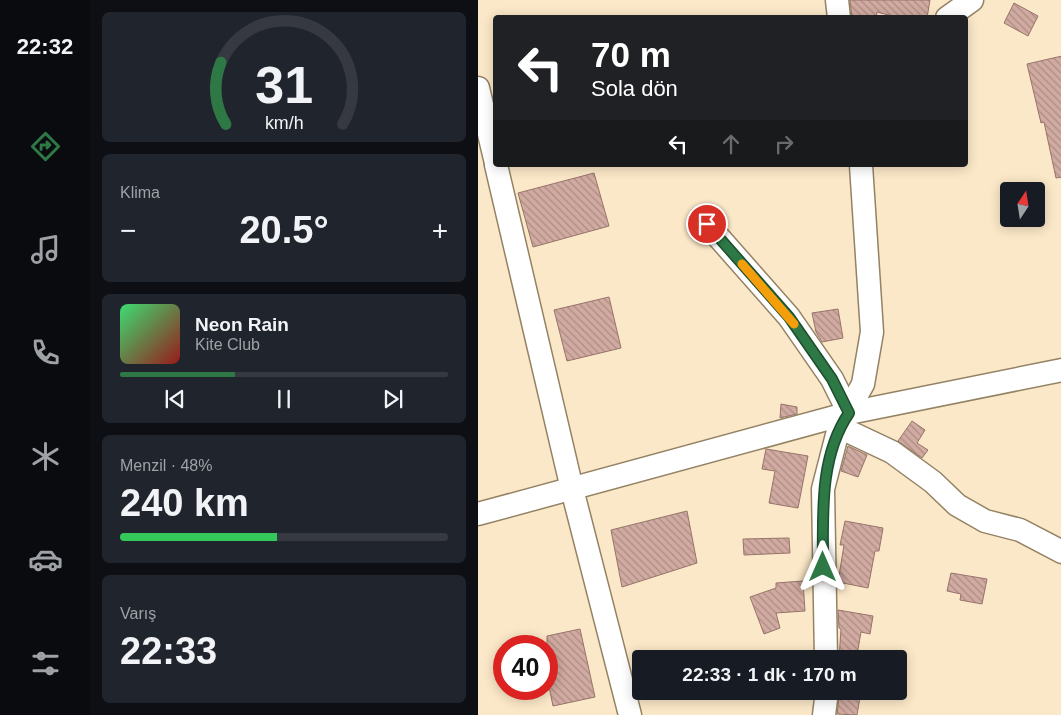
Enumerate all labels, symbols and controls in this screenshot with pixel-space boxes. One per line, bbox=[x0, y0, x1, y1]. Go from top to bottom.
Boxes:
text: 22:32 bbox=[17, 34, 73, 59]
icon: left bbox=[508, 35, 573, 100]
text: 70 m bbox=[591, 35, 671, 74]
text: 31 bbox=[255, 56, 313, 114]
text: Sola dön bbox=[591, 76, 678, 101]
text: km/h bbox=[265, 113, 303, 133]
icon: directions bbox=[28, 129, 63, 164]
icon: left bbox=[664, 130, 692, 158]
icon: ahead bbox=[717, 130, 745, 158]
icon: right bbox=[770, 130, 798, 158]
north arrow bbox=[1000, 182, 1046, 228]
map controls bbox=[1000, 182, 1045, 227]
text: Klima bbox=[120, 184, 160, 201]
pin bbox=[686, 203, 728, 245]
text: 20.5° bbox=[239, 209, 329, 251]
icon: arrive bbox=[693, 210, 721, 238]
text: − bbox=[120, 215, 136, 246]
text: + bbox=[432, 215, 448, 246]
icon: music bbox=[28, 232, 63, 267]
text: Neon Rain bbox=[195, 314, 289, 335]
icon: phone bbox=[28, 335, 63, 370]
text: Kite Club bbox=[195, 336, 260, 353]
icon: previous bbox=[161, 385, 189, 413]
icon: pause bbox=[270, 385, 298, 413]
icon: next bbox=[379, 385, 407, 413]
icon: climate bbox=[28, 439, 63, 474]
text: Menzil · 48% bbox=[120, 457, 212, 474]
text: 240 km bbox=[120, 482, 249, 524]
position arrow bbox=[796, 540, 848, 592]
icon: car bbox=[28, 542, 63, 577]
text: Varış bbox=[120, 605, 156, 622]
text: 22:33 bbox=[120, 630, 217, 672]
speed limit sign: 40 bbox=[493, 635, 558, 700]
icon: filters bbox=[28, 646, 63, 681]
text: 22:33 · 1 dk · 170 m bbox=[682, 664, 857, 685]

